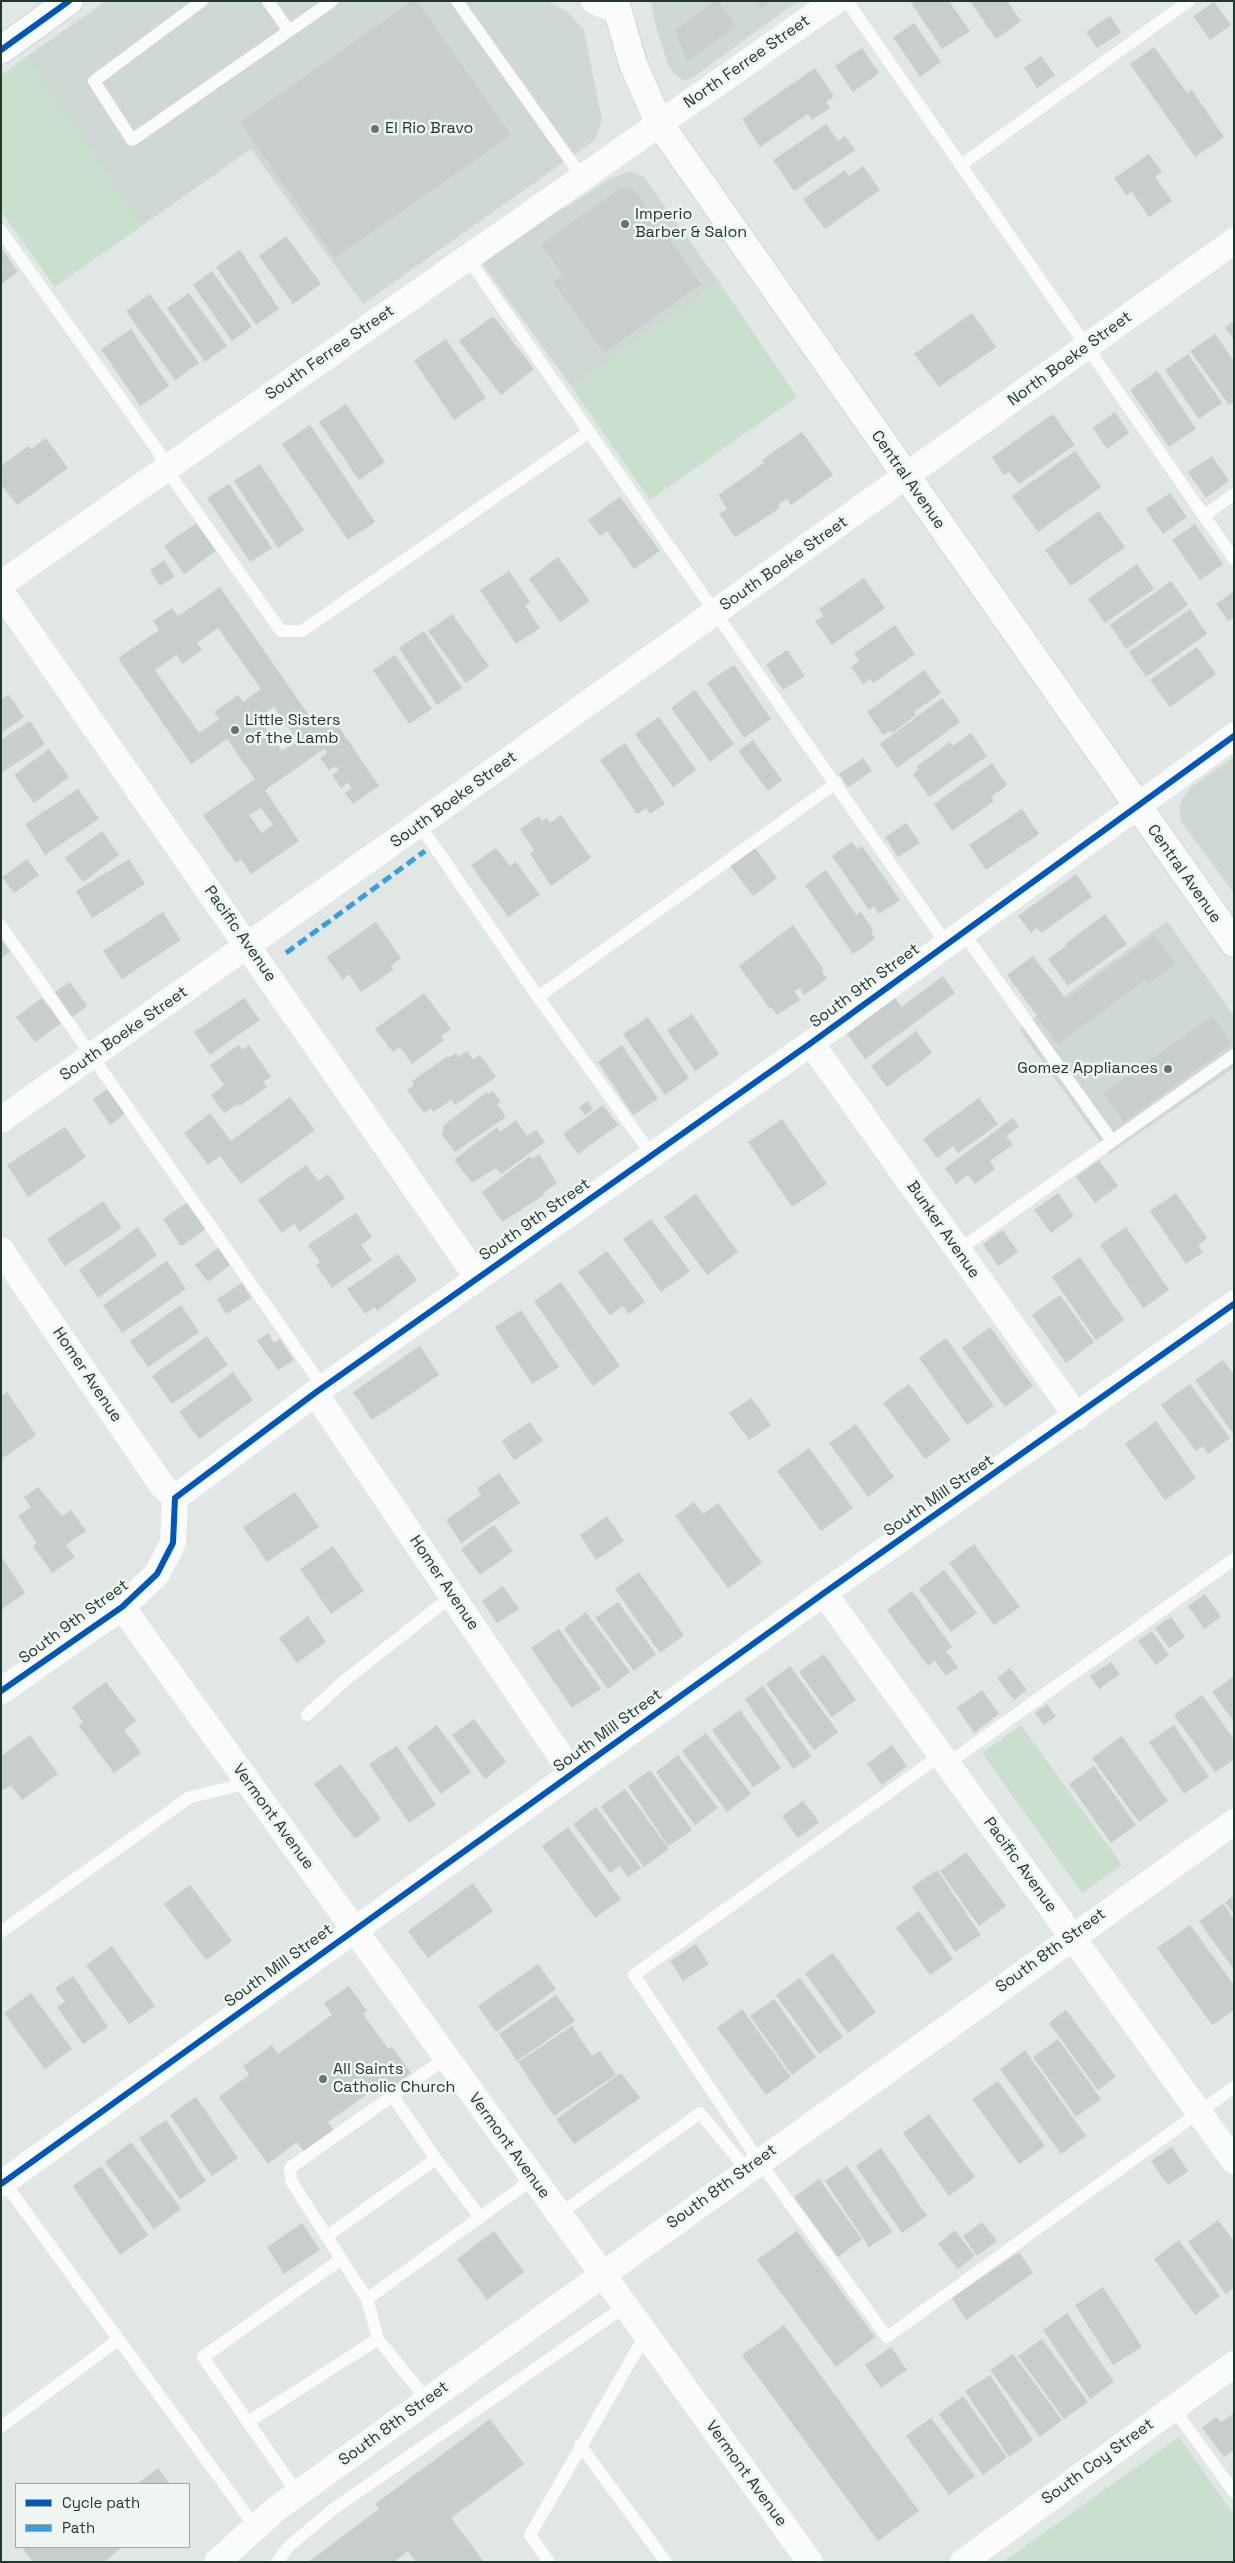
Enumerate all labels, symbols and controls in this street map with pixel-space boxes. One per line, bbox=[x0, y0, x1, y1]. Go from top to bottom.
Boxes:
street label: North Ferree Street bbox=[680, 11, 814, 113]
place label: El Rio Bravo bbox=[385, 119, 473, 139]
marker: El Rio Bravo bbox=[369, 123, 381, 135]
place label: Imperio Barber & Salon bbox=[635, 205, 747, 243]
marker: Imperio Barber & Salon bbox=[619, 218, 631, 230]
street label: South Ferree Street bbox=[262, 301, 398, 405]
street label: North Boeke Street bbox=[1004, 308, 1136, 410]
street label: Central Avenue bbox=[867, 427, 949, 533]
street label: South Boeke Street bbox=[716, 513, 852, 615]
place label: Little Sisters of the Lamb bbox=[245, 711, 340, 749]
marker: Little Sisters of the Lamb bbox=[229, 724, 241, 736]
street label: South Boeke Street bbox=[387, 748, 521, 852]
street label: Central Avenue bbox=[1143, 821, 1225, 927]
street label: Pacific Avenue bbox=[200, 882, 280, 986]
street label: South 9th Street bbox=[806, 940, 924, 1032]
street label: South Boeke Street bbox=[56, 983, 192, 1085]
place label: Gomez Appliances bbox=[1017, 1059, 1158, 1079]
marker: Gomez Appliances bbox=[1162, 1063, 1174, 1075]
street label: South 9th Street bbox=[476, 1175, 594, 1265]
street label: Bunker Avenue bbox=[902, 1178, 984, 1282]
street label: Homer Avenue bbox=[48, 1324, 126, 1426]
street label: South Mill Street bbox=[881, 1451, 997, 1541]
street label: Homer Avenue bbox=[405, 1532, 483, 1634]
street label: South 9th Street bbox=[15, 1576, 133, 1668]
street label: South Mill Street bbox=[550, 1685, 666, 1777]
street label: Vermont Avenue bbox=[228, 1760, 318, 1874]
street label: Pacific Avenue bbox=[979, 1814, 1061, 1916]
street label: South 8th Street bbox=[992, 1905, 1110, 1997]
street label: South Mill Street bbox=[221, 1920, 337, 2012]
place label: All Saints Catholic Church bbox=[333, 2060, 455, 2098]
marker: All Saints Catholic Church bbox=[317, 2073, 329, 2085]
street label: Vermont Avenue bbox=[464, 2089, 554, 2203]
street label: South 8th Street bbox=[663, 2141, 781, 2233]
street label: South 8th Street bbox=[335, 2378, 453, 2470]
street label: South Coy Street bbox=[1038, 2415, 1158, 2509]
street label: Vermont Avenue bbox=[701, 2417, 791, 2531]
legend bbox=[15, 2483, 190, 2548]
text: Cycle path bbox=[62, 2493, 140, 2512]
text: Path bbox=[62, 2518, 95, 2537]

